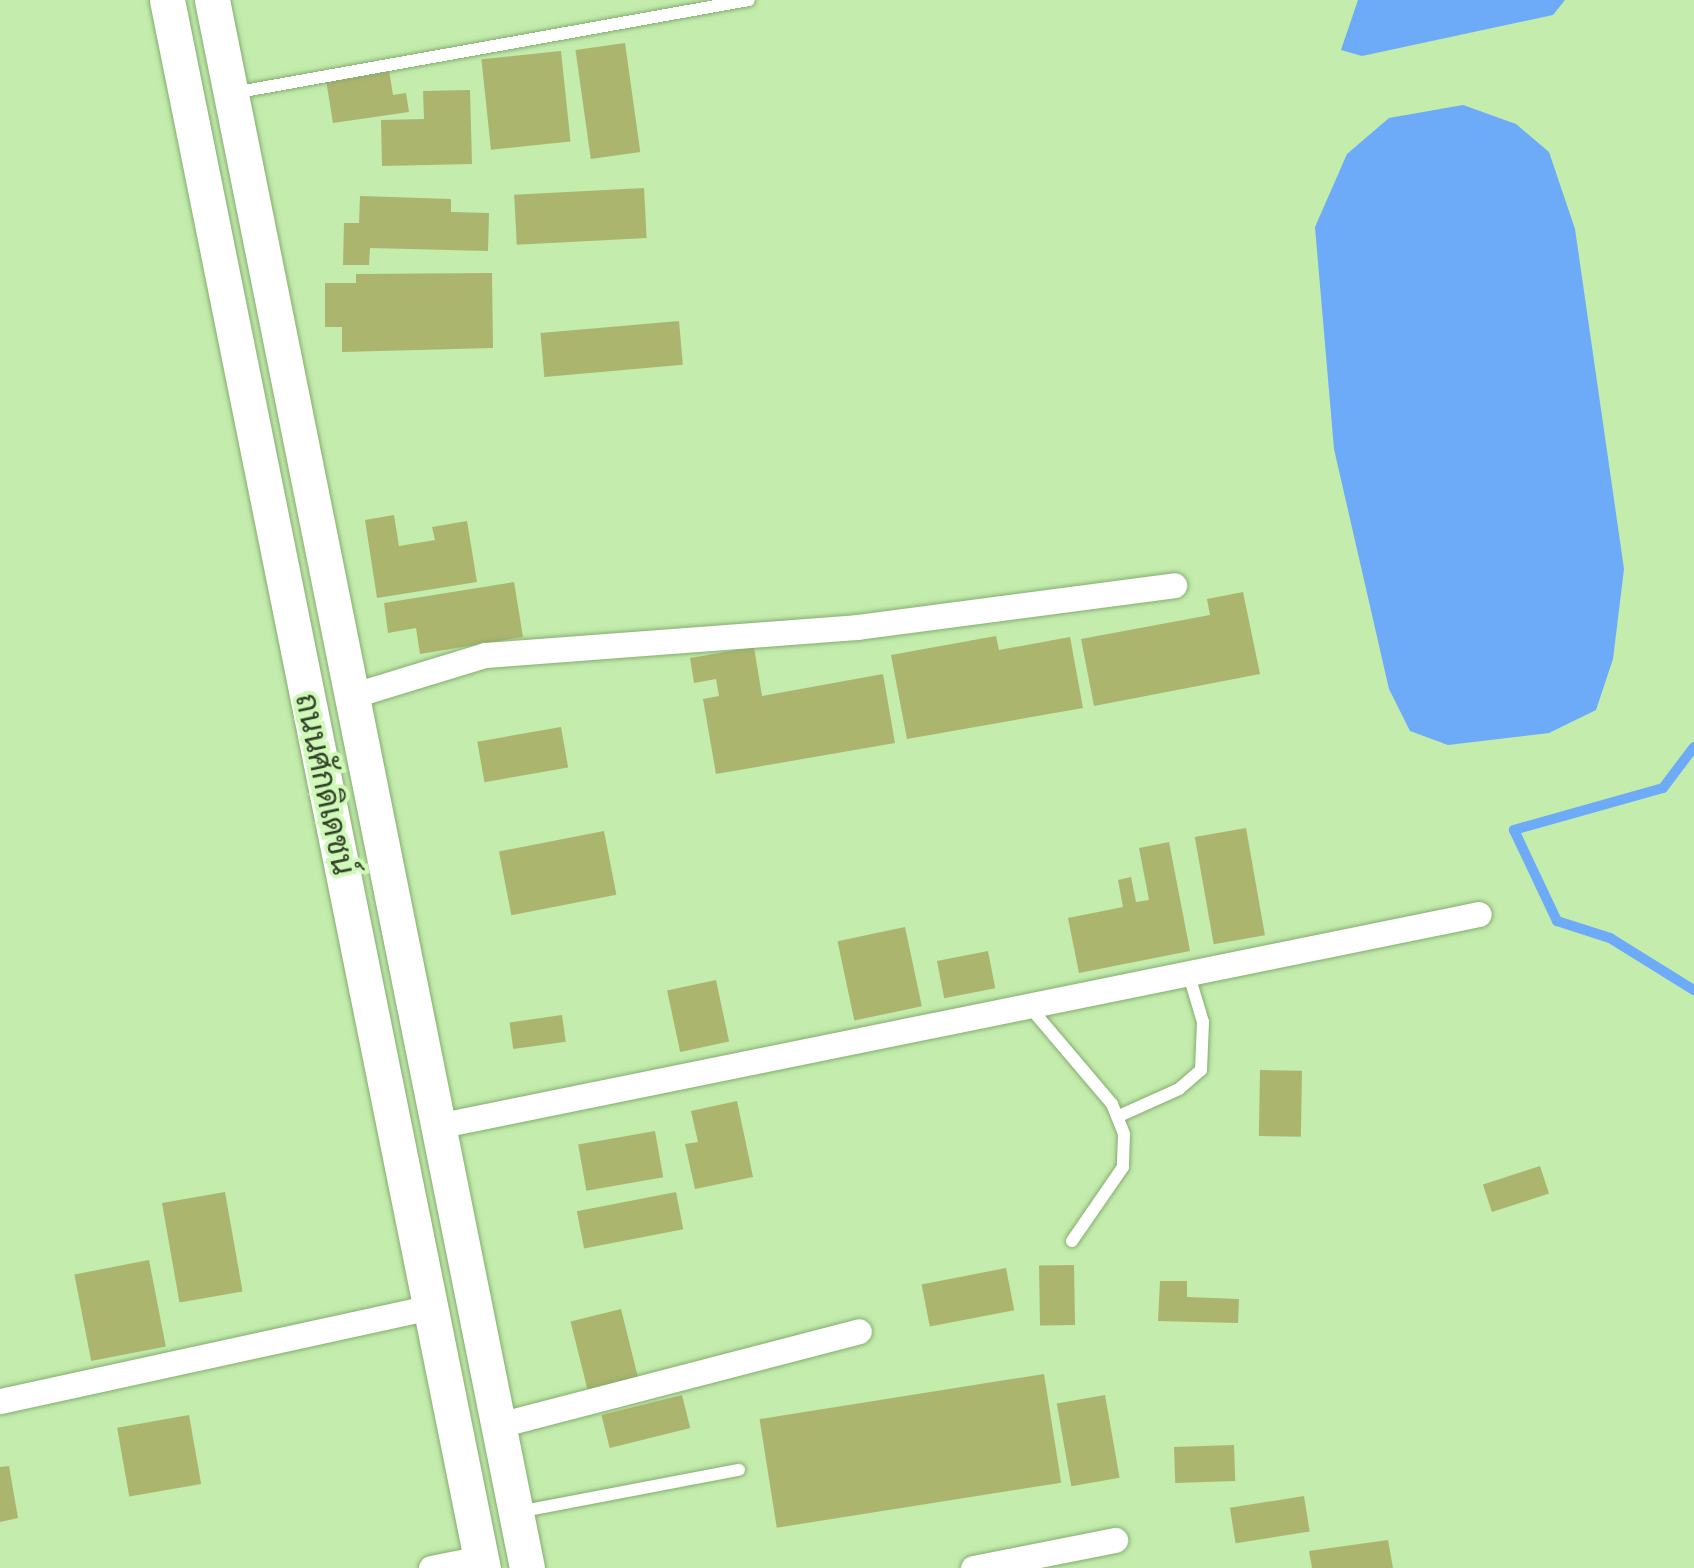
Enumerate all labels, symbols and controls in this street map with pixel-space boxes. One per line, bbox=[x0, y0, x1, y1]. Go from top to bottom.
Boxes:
street label: ถนนศักดิเดชน์ bbox=[288, 690, 364, 878]

